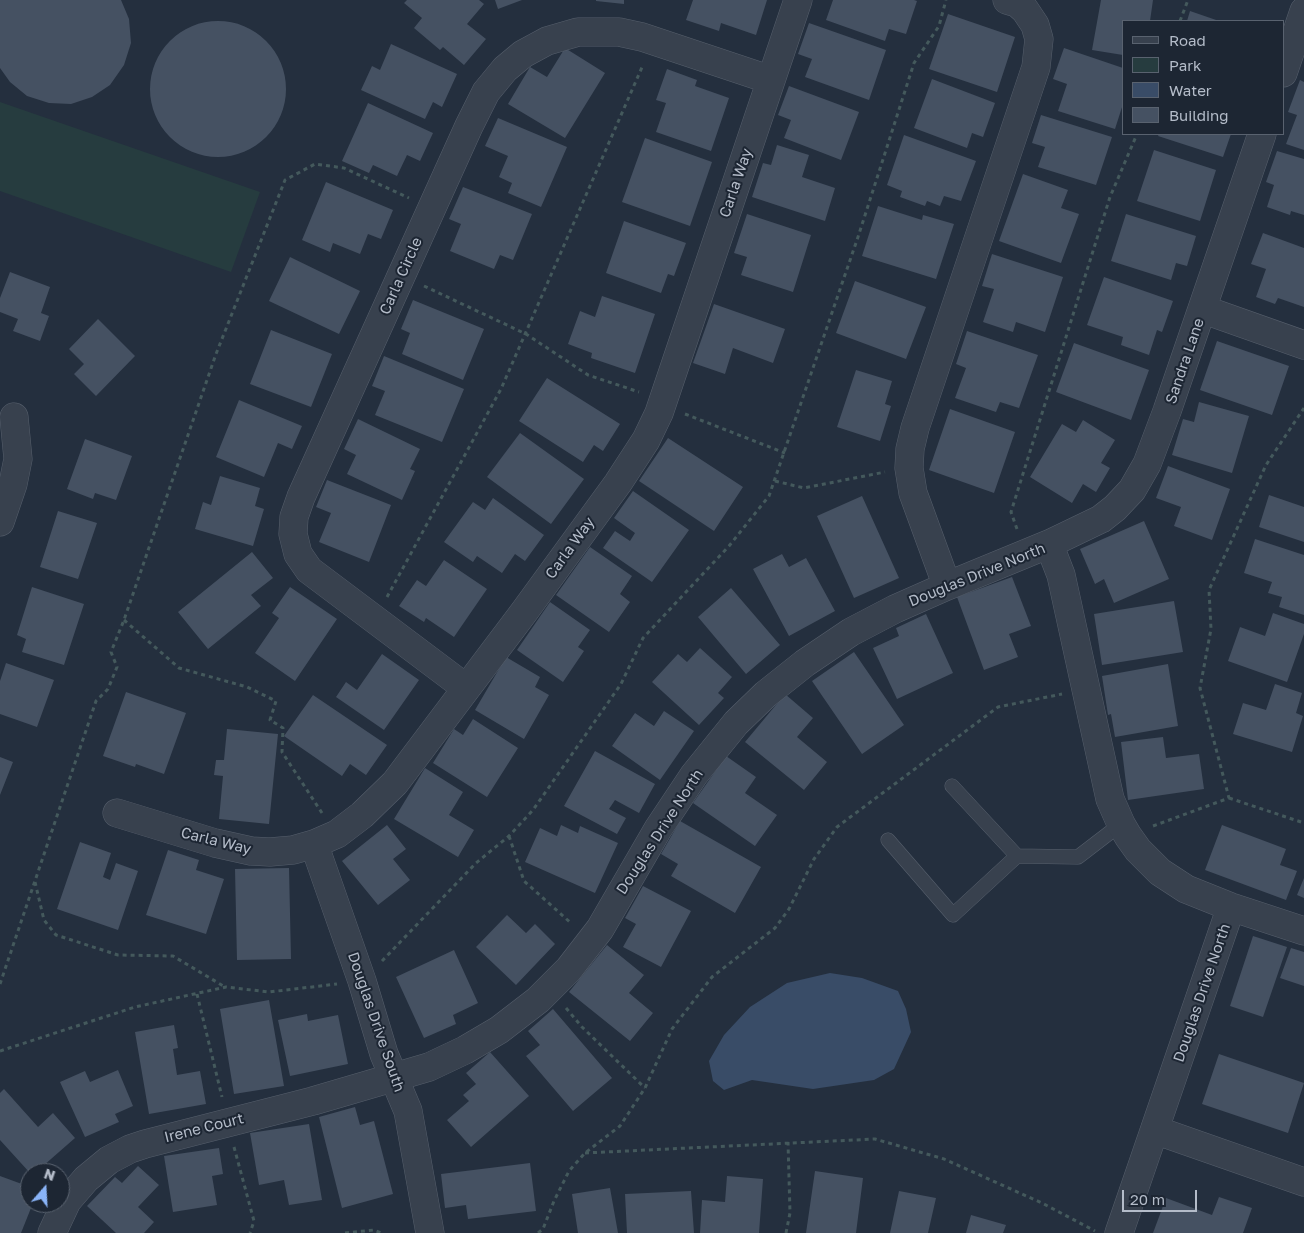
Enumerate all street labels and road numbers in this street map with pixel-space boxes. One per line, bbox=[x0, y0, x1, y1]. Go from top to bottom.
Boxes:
street label: Carla Way bbox=[716, 146, 756, 220]
street label: Carla Circle bbox=[376, 234, 426, 318]
street label: Sandra Lane bbox=[1162, 316, 1208, 406]
street label: Carla Way bbox=[542, 514, 598, 582]
street label: Douglas Drive North bbox=[906, 539, 1048, 611]
street label: Douglas Drive North bbox=[613, 766, 707, 898]
street label: Carla Way bbox=[179, 824, 253, 858]
street label: Douglas Drive North bbox=[1170, 921, 1234, 1065]
street label: Douglas Drive South bbox=[344, 950, 408, 1094]
street label: Irene Court bbox=[162, 1109, 246, 1147]

